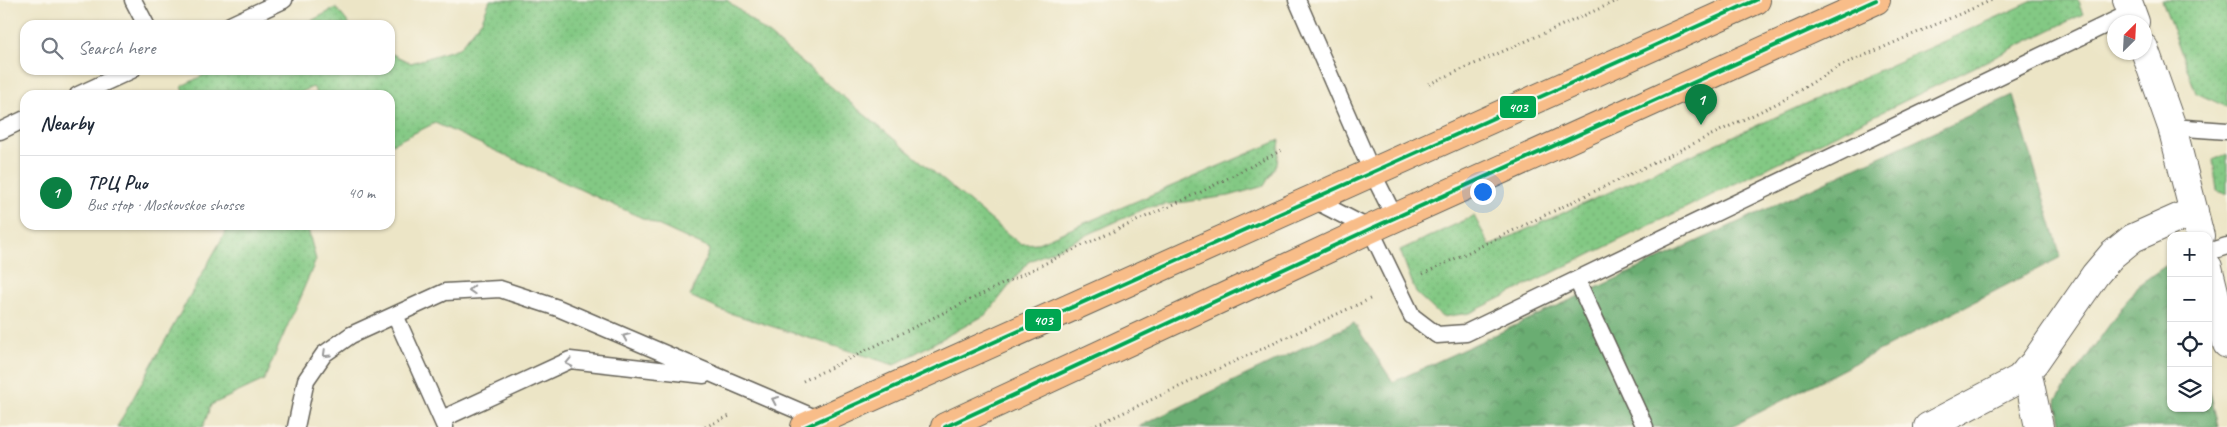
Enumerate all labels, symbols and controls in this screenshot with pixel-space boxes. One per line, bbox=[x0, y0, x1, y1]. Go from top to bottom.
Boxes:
north arrow bbox=[2107, 15, 2152, 60]
search box bbox=[20, 20, 395, 75]
icon: search bbox=[38, 34, 66, 62]
text: Search here bbox=[78, 36, 155, 60]
pin: 1 bbox=[1685, 84, 1717, 125]
line badge: 403 bbox=[1499, 95, 1537, 119]
text: 403 bbox=[1509, 99, 1529, 116]
text: Nearby bbox=[40, 110, 93, 136]
text: ТРЦ Рио bbox=[87, 171, 147, 195]
your location bbox=[1470, 179, 1496, 205]
text: 1 bbox=[52, 183, 60, 203]
text: 40 m bbox=[348, 183, 375, 203]
text: Bus stop · Moskovskoe shosse bbox=[87, 195, 244, 215]
map controls bbox=[2167, 232, 2212, 412]
button: + bbox=[2167, 232, 2212, 277]
button: − bbox=[2167, 277, 2212, 322]
one-way arrow bbox=[468, 285, 476, 296]
line badge: 403 bbox=[1024, 308, 1062, 332]
text: 403 bbox=[1034, 312, 1054, 329]
button: locate bbox=[2167, 322, 2212, 367]
one-way arrow bbox=[622, 332, 631, 343]
one-way arrow bbox=[323, 348, 332, 357]
one-way arrow bbox=[564, 357, 573, 368]
button: layers bbox=[2167, 367, 2212, 412]
one-way arrow bbox=[771, 396, 780, 407]

